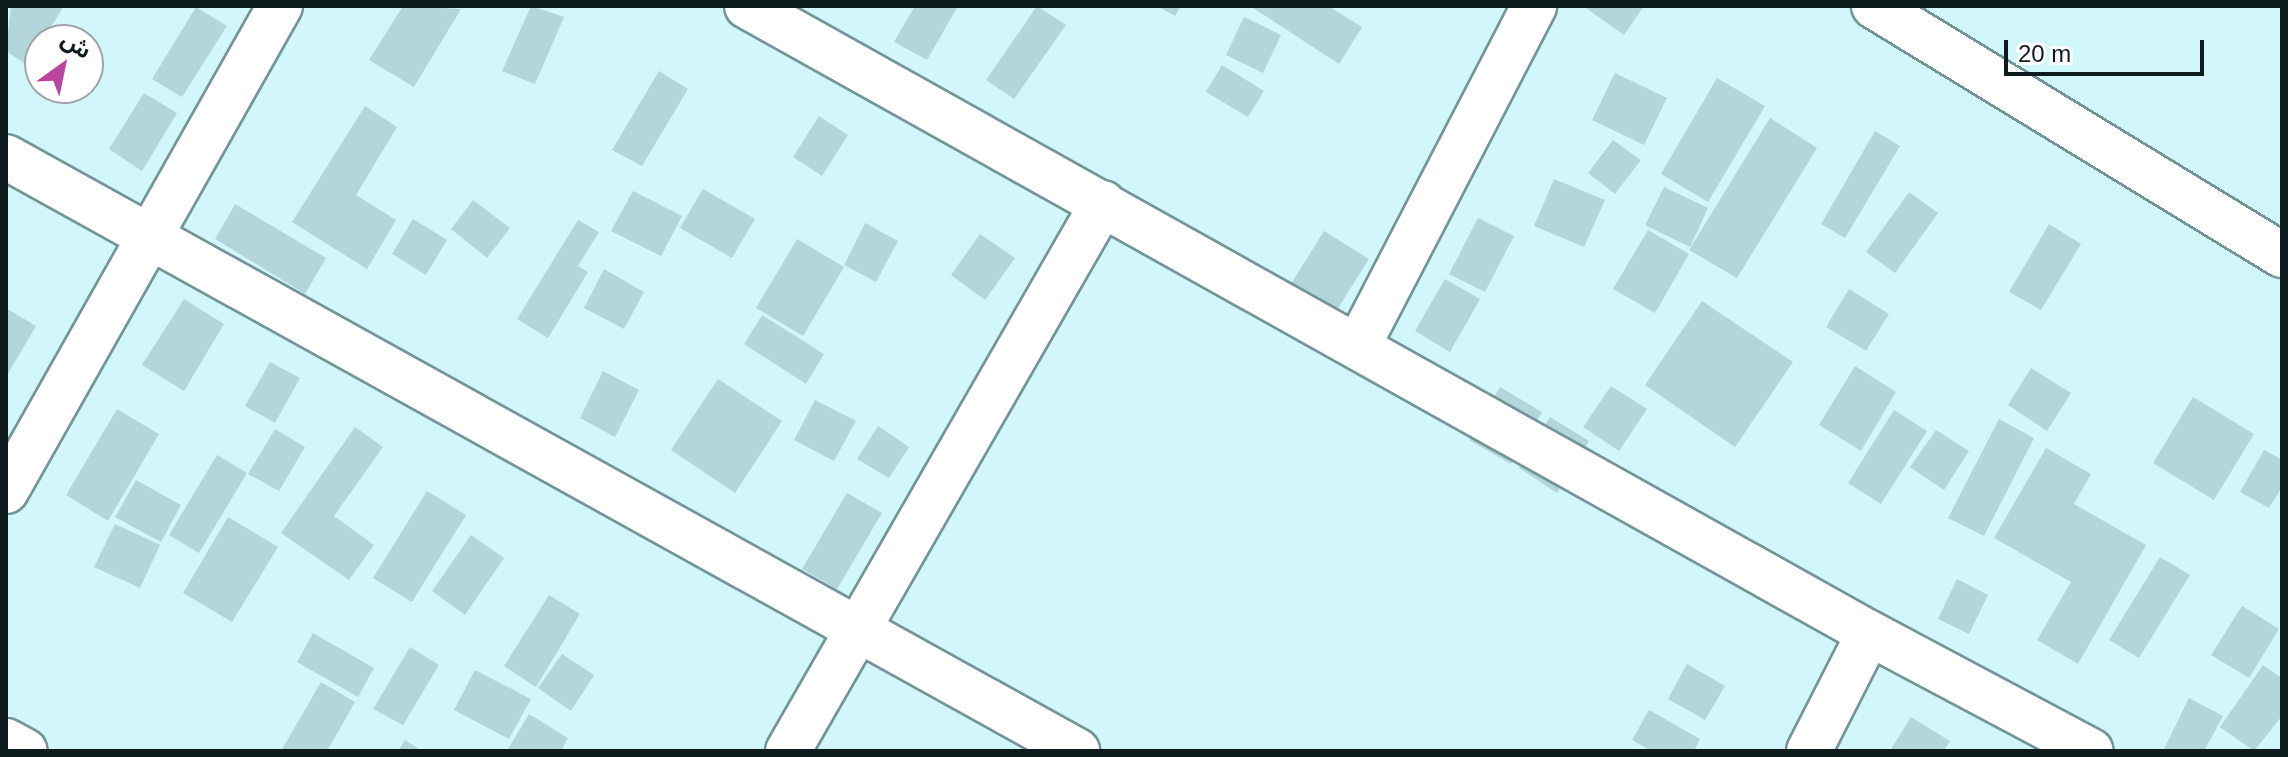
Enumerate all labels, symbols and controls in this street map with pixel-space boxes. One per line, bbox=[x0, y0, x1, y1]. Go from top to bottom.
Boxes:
north arrow bbox=[24, 24, 104, 104]
scale bar bbox=[2008, 24, 2208, 74]
text: ش bbox=[57, 26, 96, 64]
text: 20 m bbox=[2018, 40, 2071, 67]

